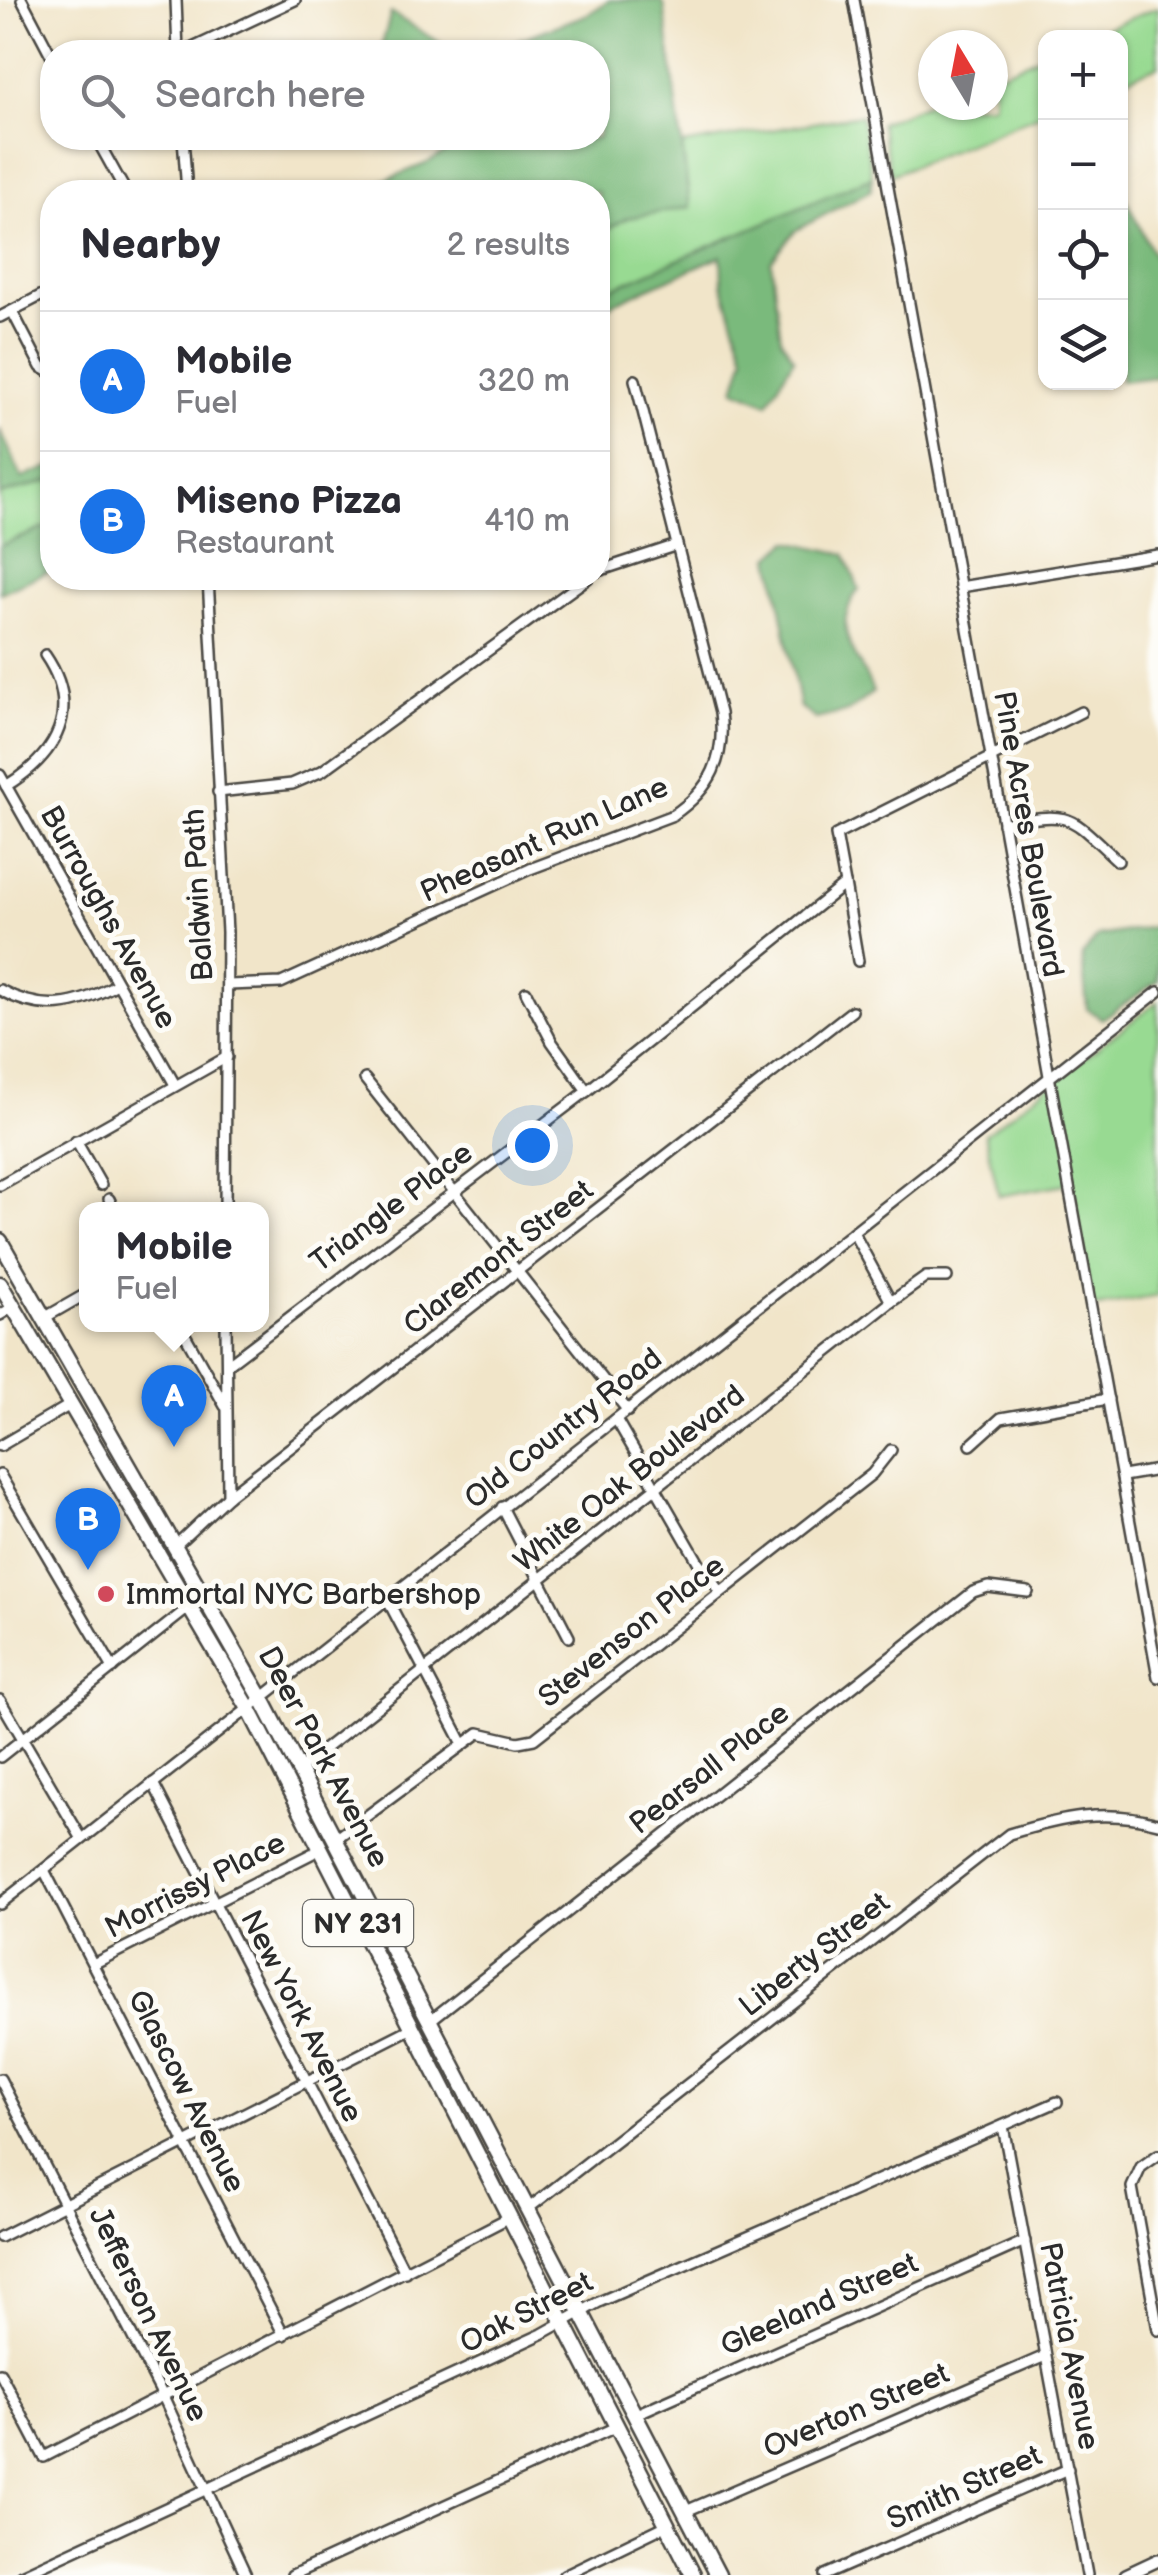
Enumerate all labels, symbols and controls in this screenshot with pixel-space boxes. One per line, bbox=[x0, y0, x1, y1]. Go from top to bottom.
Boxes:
north arrow bbox=[918, 30, 1008, 120]
map controls bbox=[1038, 30, 1128, 390]
button: + bbox=[1038, 30, 1128, 120]
search box bbox=[40, 40, 610, 150]
icon: search bbox=[75, 68, 130, 123]
text: Search here bbox=[155, 73, 366, 118]
button: − bbox=[1038, 120, 1128, 210]
button: locate bbox=[1038, 210, 1128, 300]
text: Nearby bbox=[80, 220, 220, 271]
text: 2 results bbox=[446, 226, 570, 265]
button: layers bbox=[1038, 300, 1128, 390]
text: Mobile bbox=[175, 339, 292, 384]
text: A bbox=[103, 362, 122, 401]
text: 320 m bbox=[478, 362, 570, 401]
text: Fuel bbox=[175, 384, 238, 423]
text: Miseno Pizza bbox=[175, 479, 402, 524]
text: B bbox=[101, 502, 124, 541]
text: 410 m bbox=[484, 502, 570, 541]
text: Restaurant bbox=[175, 524, 334, 563]
street label: Pine Acres Boulevard bbox=[985, 688, 1071, 980]
street label: Pheasant Run Lane bbox=[415, 769, 674, 911]
street label: Burroughs Avenue bbox=[32, 800, 184, 1035]
street label: Baldwin Path bbox=[177, 808, 221, 982]
your location bbox=[507, 1120, 558, 1171]
street label: Triangle Place bbox=[303, 1135, 480, 1281]
street label: Claremont Street bbox=[397, 1173, 601, 1343]
popup bbox=[79, 1202, 269, 1332]
text: Mobile bbox=[115, 1225, 233, 1270]
text: Fuel bbox=[115, 1270, 178, 1309]
street label: Old Country Road bbox=[458, 1341, 669, 1517]
pin: A bbox=[142, 1364, 206, 1447]
street label: White Oak Boulevard bbox=[507, 1378, 752, 1580]
pin: B bbox=[56, 1488, 120, 1570]
street label: Stevenson Place bbox=[532, 1548, 732, 1716]
place label: Immortal NYC Barbershop bbox=[126, 1577, 481, 1613]
marker: Immortal NYC Barbershop bbox=[95, 1583, 117, 1605]
street label: Deer Park Avenue bbox=[250, 1641, 397, 1874]
street label: Pearsall Place bbox=[623, 1695, 797, 1842]
street label: Morrissy Place bbox=[99, 1825, 292, 1947]
street label: Liberty Street bbox=[732, 1885, 897, 2025]
road number: NY 231 bbox=[303, 1900, 413, 1946]
street label: New York Avenue bbox=[232, 1904, 370, 2128]
street label: Glascow Avenue bbox=[120, 1984, 253, 2199]
street label: Jefferson Avenue bbox=[81, 2201, 216, 2428]
street label: Patricia Avenue bbox=[1031, 2239, 1107, 2453]
street label: Gleeland Street bbox=[715, 2245, 924, 2364]
street label: Oak Street bbox=[454, 2264, 599, 2362]
street label: Overton Street bbox=[758, 2356, 955, 2466]
street label: Smith Street bbox=[881, 2438, 1047, 2538]

